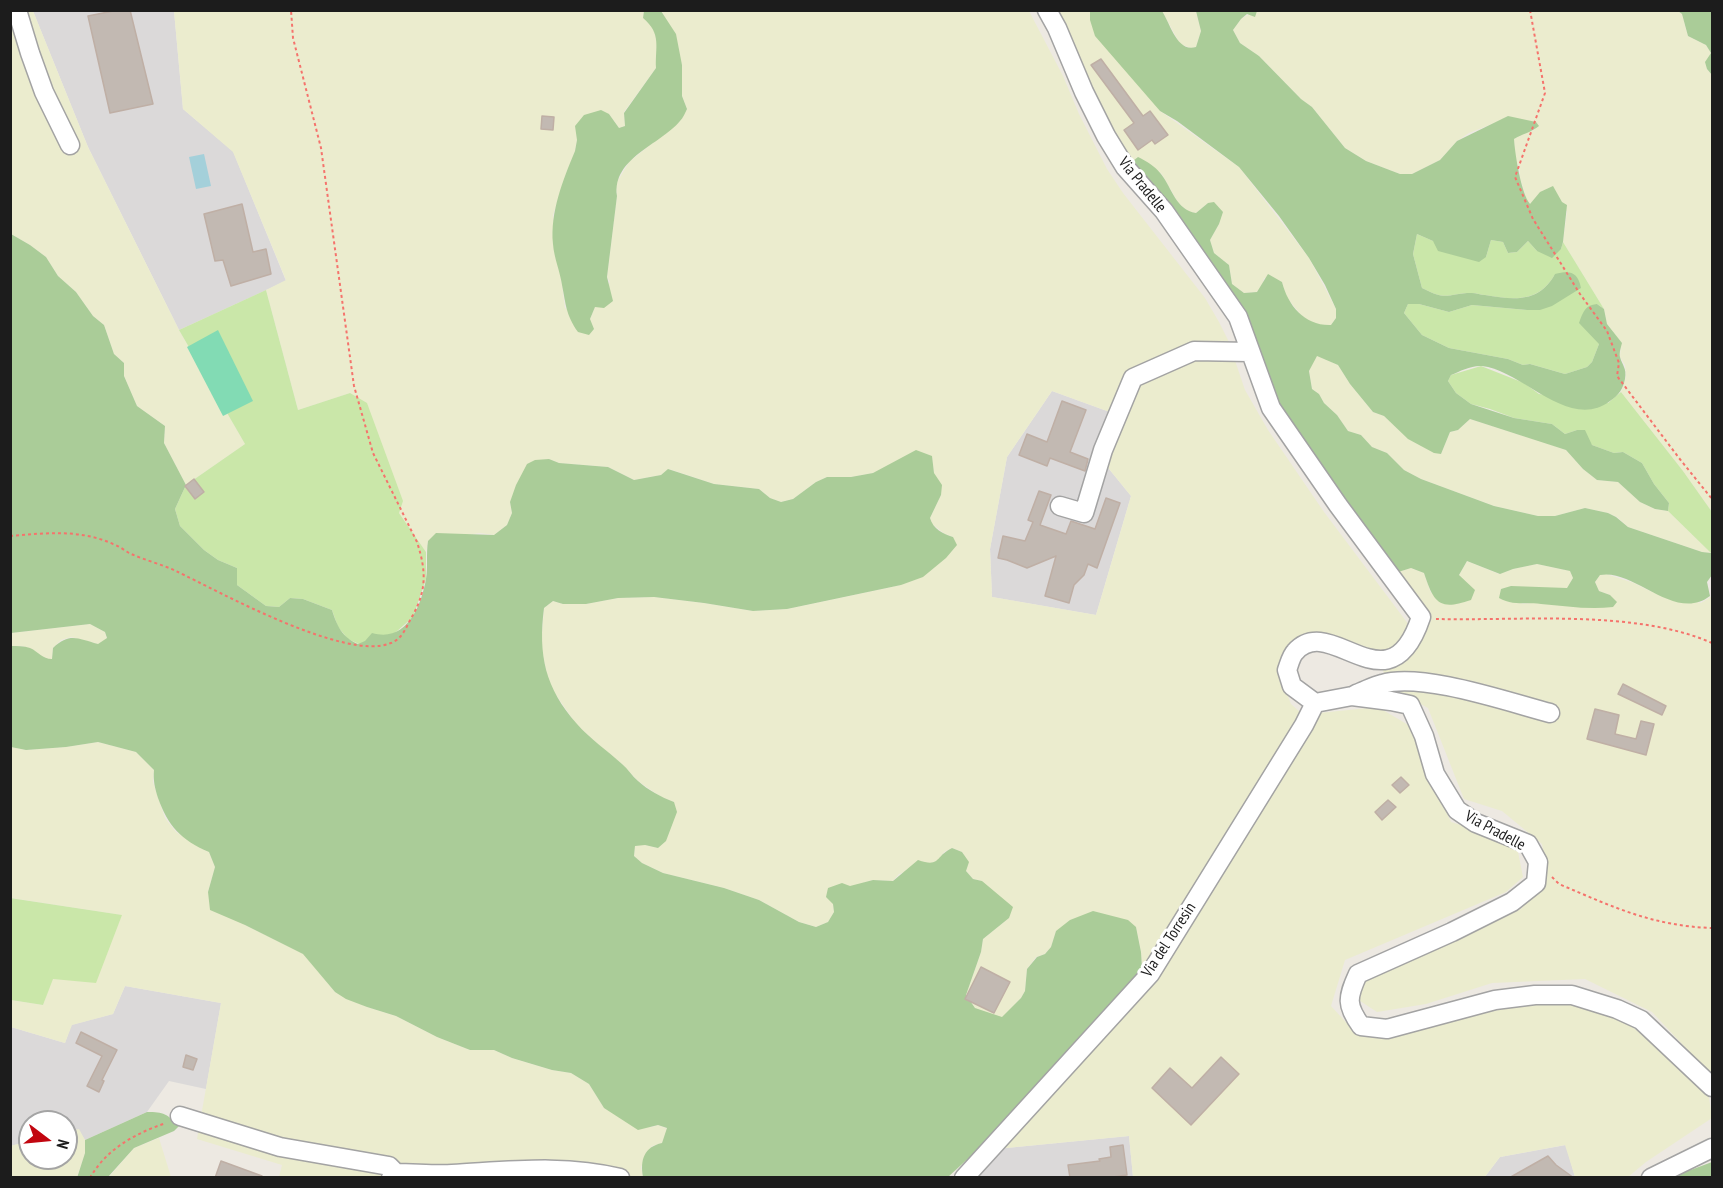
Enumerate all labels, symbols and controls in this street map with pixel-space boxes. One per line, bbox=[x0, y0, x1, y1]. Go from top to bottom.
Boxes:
street label: Via Pradelle bbox=[1114, 153, 1170, 217]
street label: Via Pradelle bbox=[1461, 807, 1529, 855]
street label: Via del Torresin bbox=[1138, 899, 1200, 981]
north arrow bbox=[18, 1110, 78, 1170]
text: N bbox=[53, 1137, 74, 1151]

